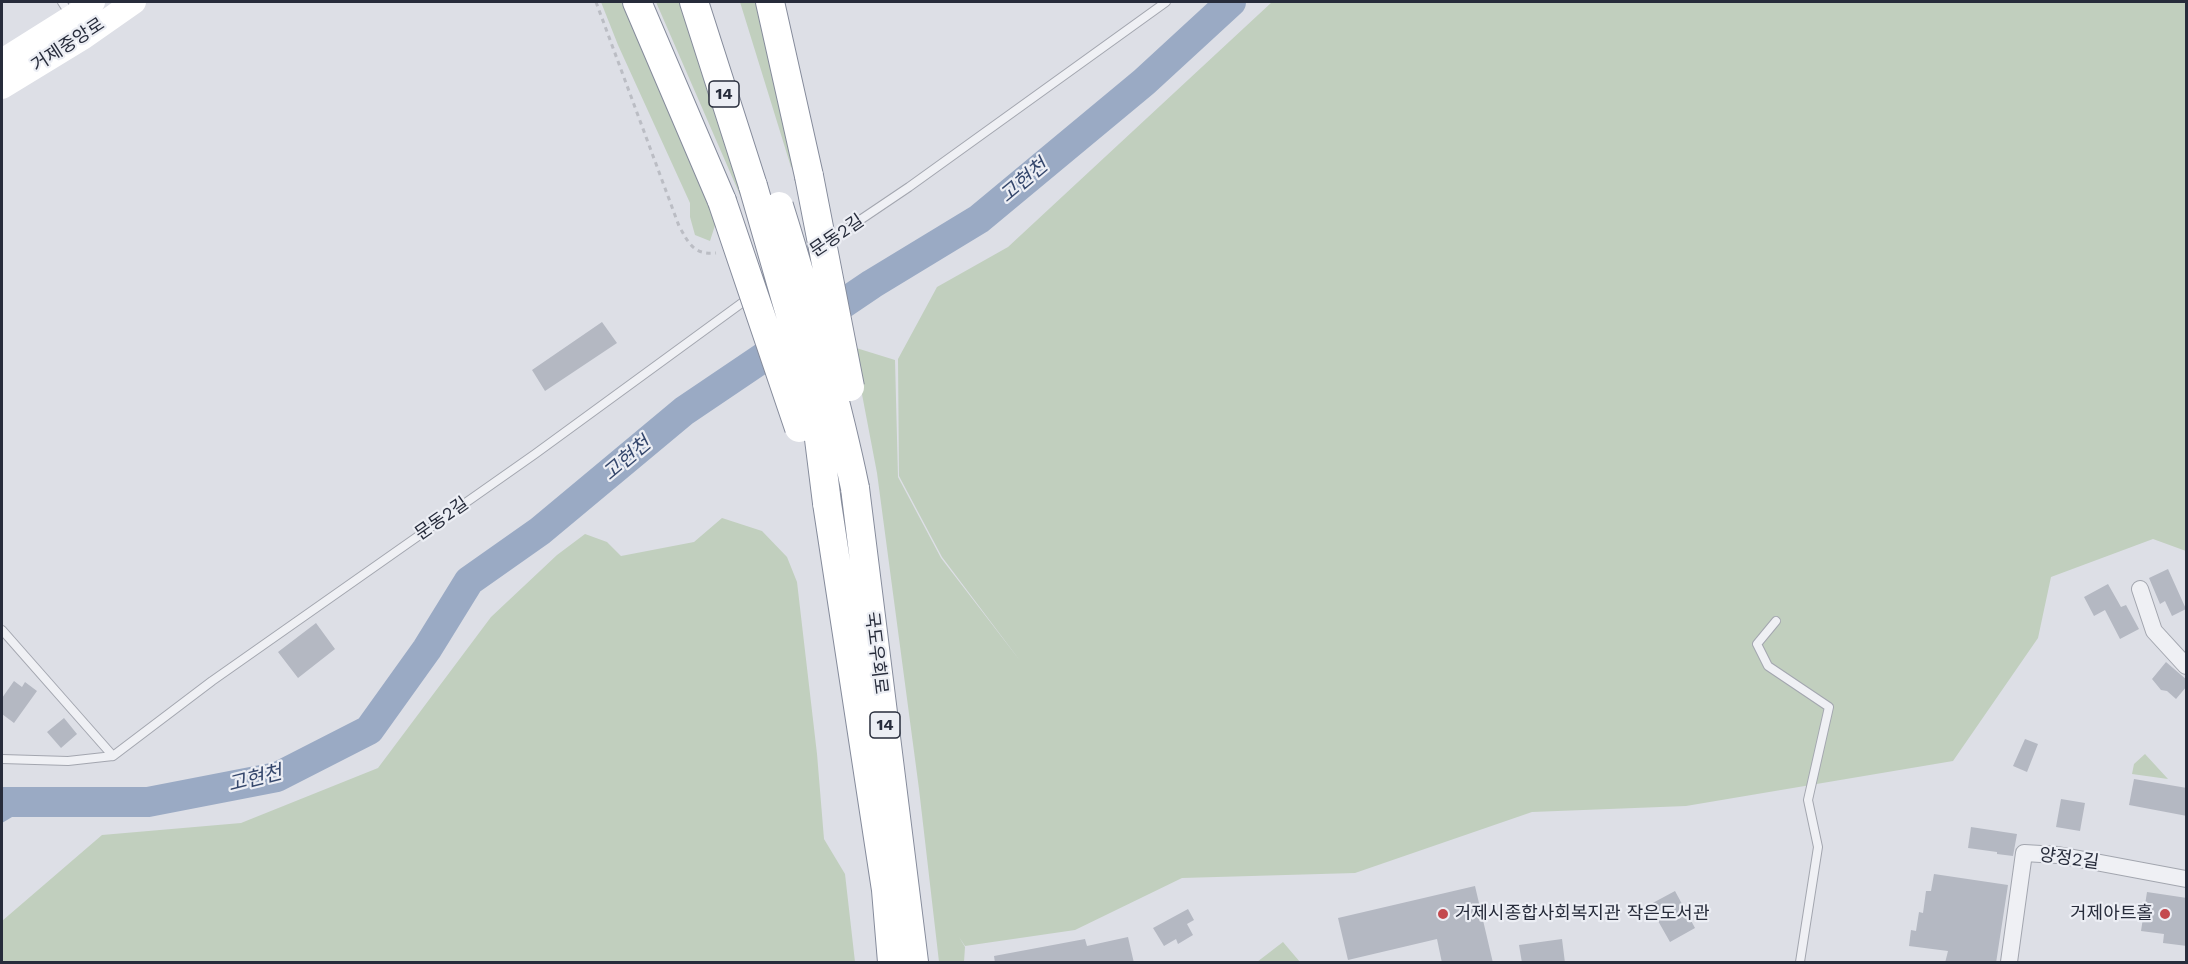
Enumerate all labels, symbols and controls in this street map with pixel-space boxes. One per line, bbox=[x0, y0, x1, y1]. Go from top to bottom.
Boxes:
street label: 거제중앙로 bbox=[27, 13, 109, 77]
road number: 14 bbox=[709, 81, 739, 107]
water label: 고현천 bbox=[995, 154, 1053, 208]
street label: 문동2길 bbox=[806, 210, 868, 262]
water label: 고현천 bbox=[598, 432, 656, 486]
street label: 문동2길 bbox=[411, 493, 473, 545]
street label: 국도우회로 bbox=[860, 611, 892, 695]
road number: 14 bbox=[870, 712, 900, 738]
water label: 고현천 bbox=[225, 761, 285, 797]
street label: 양정2길 bbox=[2038, 844, 2100, 874]
place label: 거제시종합사회복지관 작은도서관 bbox=[1455, 903, 1710, 925]
place label: 거제아트홀 bbox=[2070, 903, 2153, 925]
marker: 거제시종합사회복지관 작은도서관 bbox=[1436, 907, 1450, 921]
marker: 거제아트홀 bbox=[2158, 907, 2172, 921]

